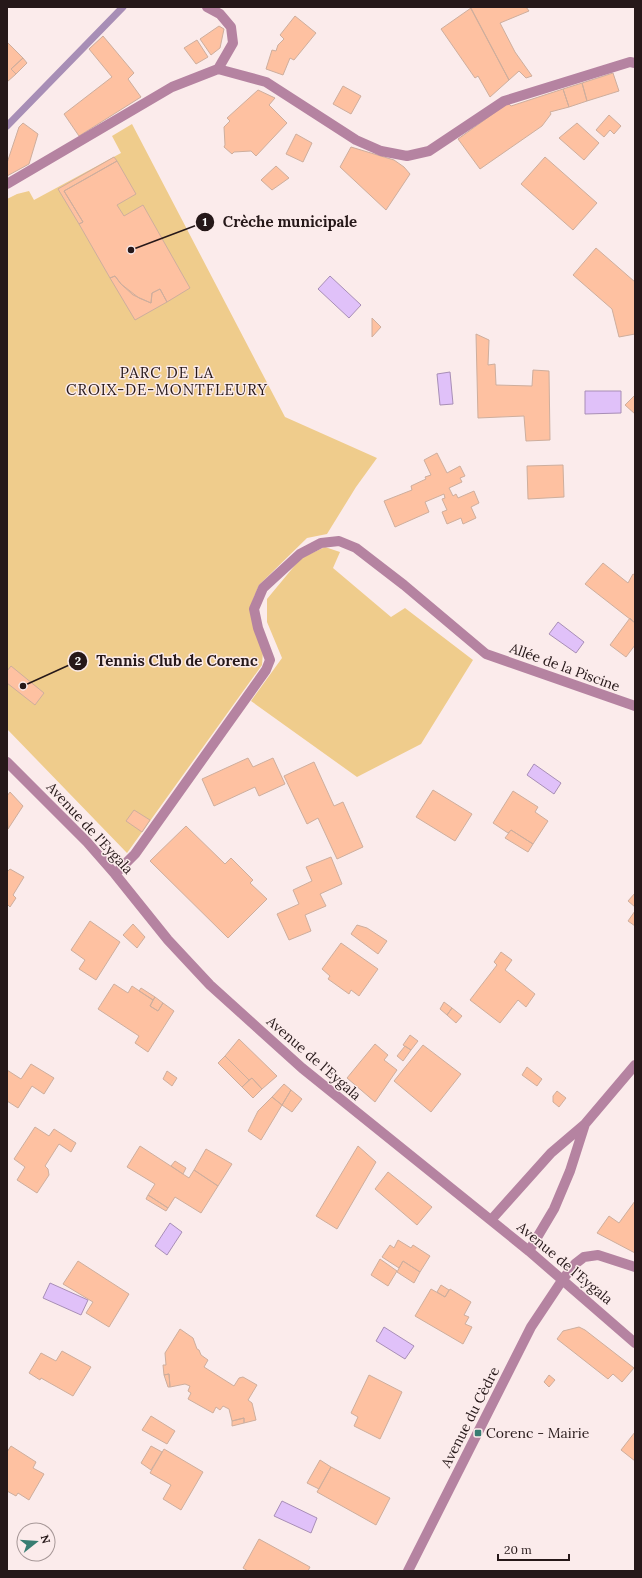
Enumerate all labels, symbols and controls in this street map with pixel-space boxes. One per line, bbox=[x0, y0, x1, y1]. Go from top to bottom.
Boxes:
callout: Crèche municipale bbox=[195, 209, 366, 236]
text: Crèche municipale bbox=[223, 212, 357, 231]
text: 1 bbox=[203, 214, 208, 229]
district label: PARC DE LA CROIX-DE-MONTFLEURY bbox=[66, 363, 268, 399]
street label: Allée de la Piscine bbox=[507, 638, 623, 695]
callout: Tennis Club de Corenc bbox=[68, 647, 266, 674]
text: Tennis Club de Corenc bbox=[96, 651, 258, 670]
text: 2 bbox=[75, 653, 81, 668]
street label: Avenue de l'Eygala bbox=[42, 777, 137, 878]
street label: Avenue de l'Eygala bbox=[262, 1011, 365, 1104]
street label: Avenue de l'Eygala bbox=[513, 1217, 616, 1308]
street label: Avenue du Cèdre bbox=[436, 1363, 503, 1471]
place label: Corenc - Mairie bbox=[486, 1424, 590, 1442]
marker: Corenc - Mairie bbox=[473, 1428, 483, 1438]
north arrow bbox=[16, 1522, 56, 1562]
text: N bbox=[38, 1533, 54, 1546]
scale bar bbox=[498, 1536, 569, 1562]
text: 20 m bbox=[504, 1542, 532, 1557]

